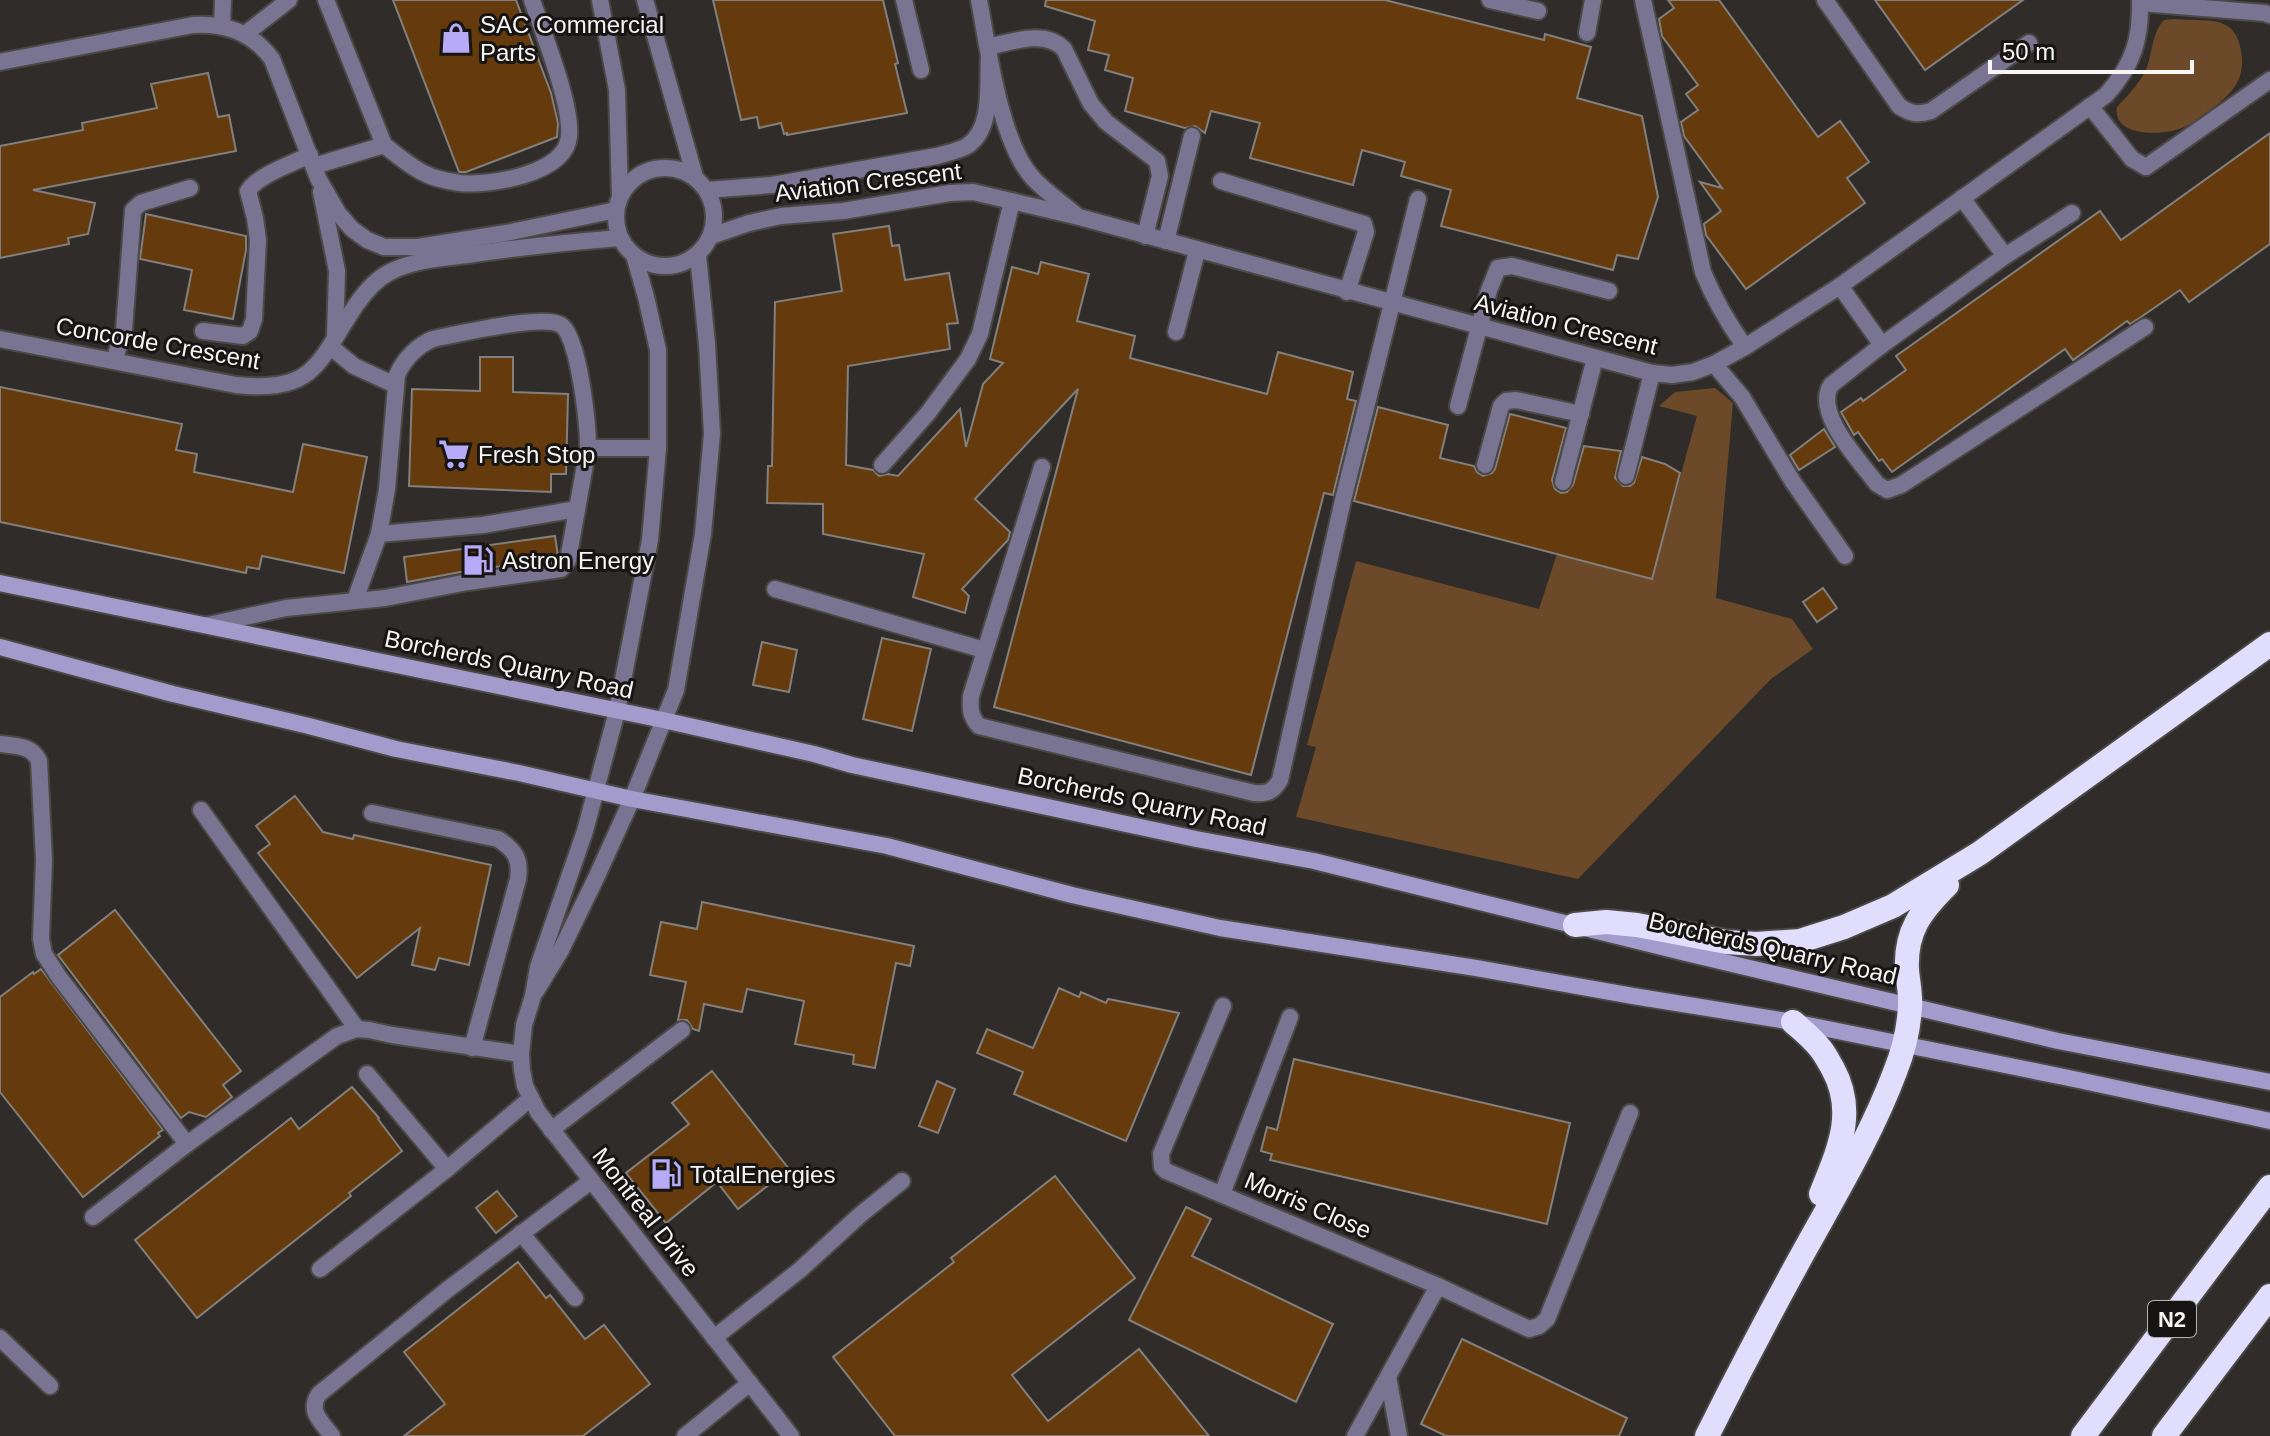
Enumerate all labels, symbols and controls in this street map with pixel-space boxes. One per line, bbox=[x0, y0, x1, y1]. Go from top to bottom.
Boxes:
place label: SAC Commercial Parts bbox=[480, 11, 664, 66]
shop icon: SAC Commercial Parts bbox=[439, 21, 473, 55]
scale bar bbox=[1990, 24, 2192, 74]
text: 50 m bbox=[2002, 38, 2055, 65]
street label: Aviation Crescent bbox=[773, 157, 963, 207]
street label: Aviation Crescent bbox=[1472, 288, 1661, 360]
street label: Concorde Crescent bbox=[54, 312, 262, 374]
supermarket icon: Fresh Stop bbox=[437, 437, 471, 471]
place label: Fresh Stop bbox=[478, 441, 595, 468]
fuel station icon: Astron Energy bbox=[461, 543, 495, 577]
place label: Astron Energy bbox=[502, 547, 654, 574]
street label: Borcherds Quarry Road bbox=[382, 624, 636, 704]
street label: Borcherds Quarry Road bbox=[1015, 761, 1269, 841]
street label: Borcherds Quarry Road bbox=[1646, 906, 1900, 990]
street label: Montreal Drive bbox=[587, 1142, 705, 1282]
fuel station icon: TotalEnergies bbox=[649, 1157, 683, 1191]
place label: TotalEnergies bbox=[690, 1161, 835, 1188]
street label: Morris Close bbox=[1241, 1166, 1375, 1244]
road number: N2 bbox=[2148, 1301, 2196, 1337]

